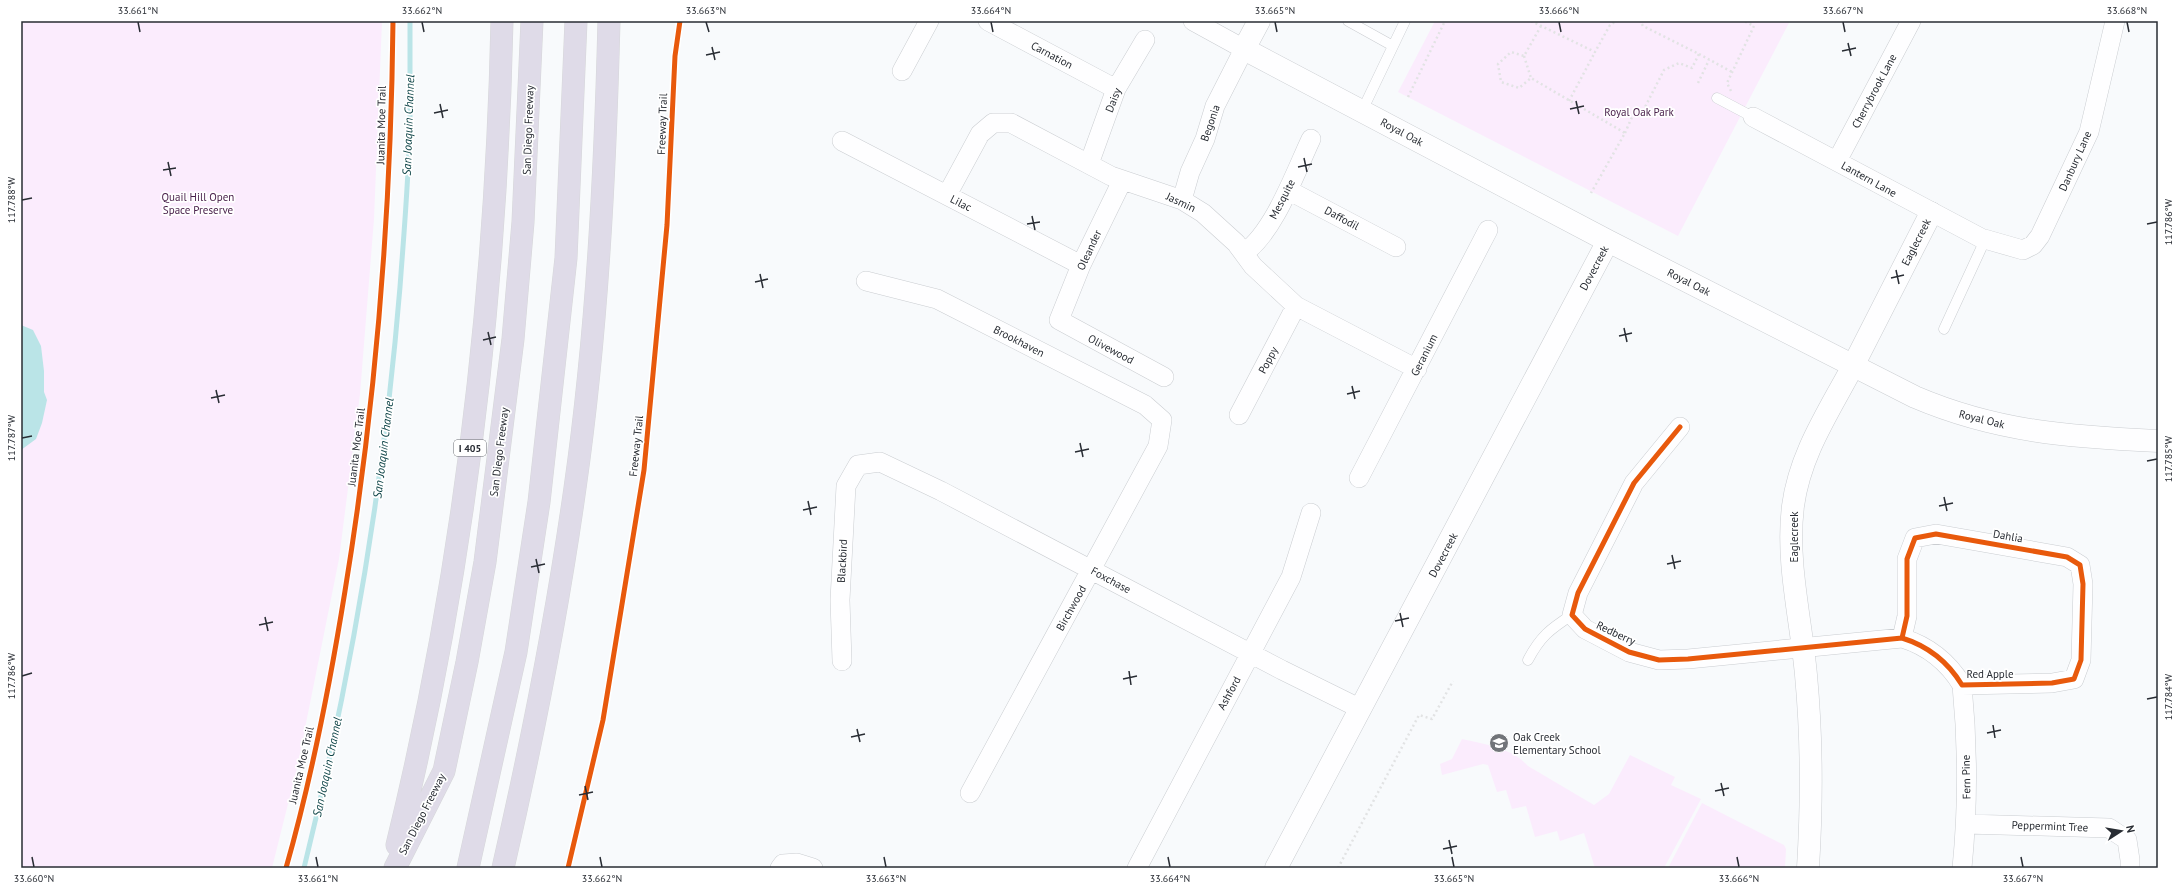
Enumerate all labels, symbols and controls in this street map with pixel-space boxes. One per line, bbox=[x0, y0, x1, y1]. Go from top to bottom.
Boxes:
text: 33.661°N bbox=[118, 4, 158, 17]
text: 33.662°N bbox=[402, 4, 442, 17]
text: 33.663°N bbox=[686, 4, 726, 17]
text: 33.664°N bbox=[971, 4, 1011, 17]
text: 33.665°N bbox=[1255, 4, 1295, 17]
text: 33.666°N bbox=[1539, 4, 1579, 17]
text: 33.667°N bbox=[1823, 4, 1863, 17]
text: 33.668°N bbox=[2107, 4, 2147, 17]
street label: Carnation bbox=[1029, 38, 1075, 72]
street label: Cherrybrook Lane bbox=[1848, 51, 1900, 131]
water label: San Joaquin Channel bbox=[399, 73, 417, 176]
street label: San Diego Freeway bbox=[519, 84, 537, 175]
street label: Juanita Moe Trail bbox=[373, 85, 389, 165]
street label: Daisy bbox=[1102, 85, 1124, 114]
street label: Freeway Trail bbox=[654, 92, 670, 155]
street label: Begonia bbox=[1197, 103, 1223, 143]
park label: Royal Oak Park bbox=[1604, 105, 1675, 119]
street label: Royal Oak bbox=[1378, 115, 1427, 149]
street label: Danbury Lane bbox=[2055, 128, 2095, 193]
street label: Lantern Lane bbox=[1839, 158, 1900, 200]
text: 117.788°W bbox=[5, 176, 18, 223]
street label: Mesquite bbox=[1266, 176, 1298, 221]
street label: Jasmin bbox=[1163, 189, 1198, 215]
park label: Quail Hill Open Space Preserve bbox=[162, 190, 234, 217]
street label: Lilac bbox=[948, 192, 974, 214]
text: 117.786°W bbox=[2162, 198, 2175, 245]
street label: Daffodil bbox=[1322, 203, 1363, 233]
street label: Eaglecreek bbox=[1898, 215, 1934, 268]
street label: Oleander bbox=[1074, 227, 1105, 272]
street label: Dovecreek bbox=[1576, 243, 1612, 293]
street label: Royal Oak bbox=[1665, 265, 1714, 299]
street label: Brookhaven bbox=[991, 322, 1047, 360]
street label: Olivewood bbox=[1086, 331, 1136, 367]
street label: Geranium bbox=[1407, 332, 1441, 378]
street label: Poppy bbox=[1255, 343, 1281, 376]
water label: San Joaquin Channel bbox=[369, 396, 397, 499]
street label: Juanita Moe Trail bbox=[344, 406, 368, 488]
street label: San Diego Freeway bbox=[487, 406, 512, 497]
street label: Royal Oak bbox=[1958, 407, 2007, 432]
text: 117.787°W bbox=[5, 414, 18, 461]
street label: Freeway Trail bbox=[626, 414, 646, 477]
text: 117.785°W bbox=[2162, 435, 2175, 482]
road number: I 405 bbox=[454, 440, 486, 456]
street label: Eaglecreek bbox=[1787, 511, 1801, 562]
street label: Dahlia bbox=[1992, 526, 2024, 546]
street label: Dovecreek bbox=[1425, 530, 1461, 580]
street label: Blackbird bbox=[834, 539, 850, 583]
street label: Foxchase bbox=[1089, 564, 1134, 597]
street label: Birchwood bbox=[1053, 583, 1089, 633]
street label: Redberry bbox=[1594, 618, 1639, 649]
text: 117.786°W bbox=[5, 652, 18, 699]
street label: Red Apple bbox=[1966, 667, 2014, 681]
text: 117.784°W bbox=[2162, 673, 2175, 720]
street label: Ashford bbox=[1214, 674, 1244, 712]
water label: San Joaquin Channel bbox=[309, 715, 345, 818]
street label: Juanita Moe Trail bbox=[285, 724, 317, 806]
place label: Oak Creek Elementary School bbox=[1513, 730, 1601, 757]
school or university icon: Oak Creek Elementary School bbox=[1488, 732, 1510, 754]
street label: Fern Pine bbox=[1959, 754, 1973, 799]
street label: San Diego Freeway bbox=[395, 770, 449, 857]
north arrow bbox=[2101, 811, 2141, 851]
street label: Peppermint Tree bbox=[2012, 818, 2089, 834]
text: N bbox=[2123, 824, 2138, 834]
text: 33.660°N bbox=[14, 872, 54, 885]
text: 33.661°N bbox=[298, 872, 338, 885]
text: 33.662°N bbox=[582, 872, 622, 885]
text: 33.663°N bbox=[866, 872, 906, 885]
text: 33.664°N bbox=[1150, 872, 1190, 885]
text: 33.665°N bbox=[1434, 872, 1474, 885]
text: 33.666°N bbox=[1719, 872, 1759, 885]
text: 33.667°N bbox=[2003, 872, 2043, 885]

